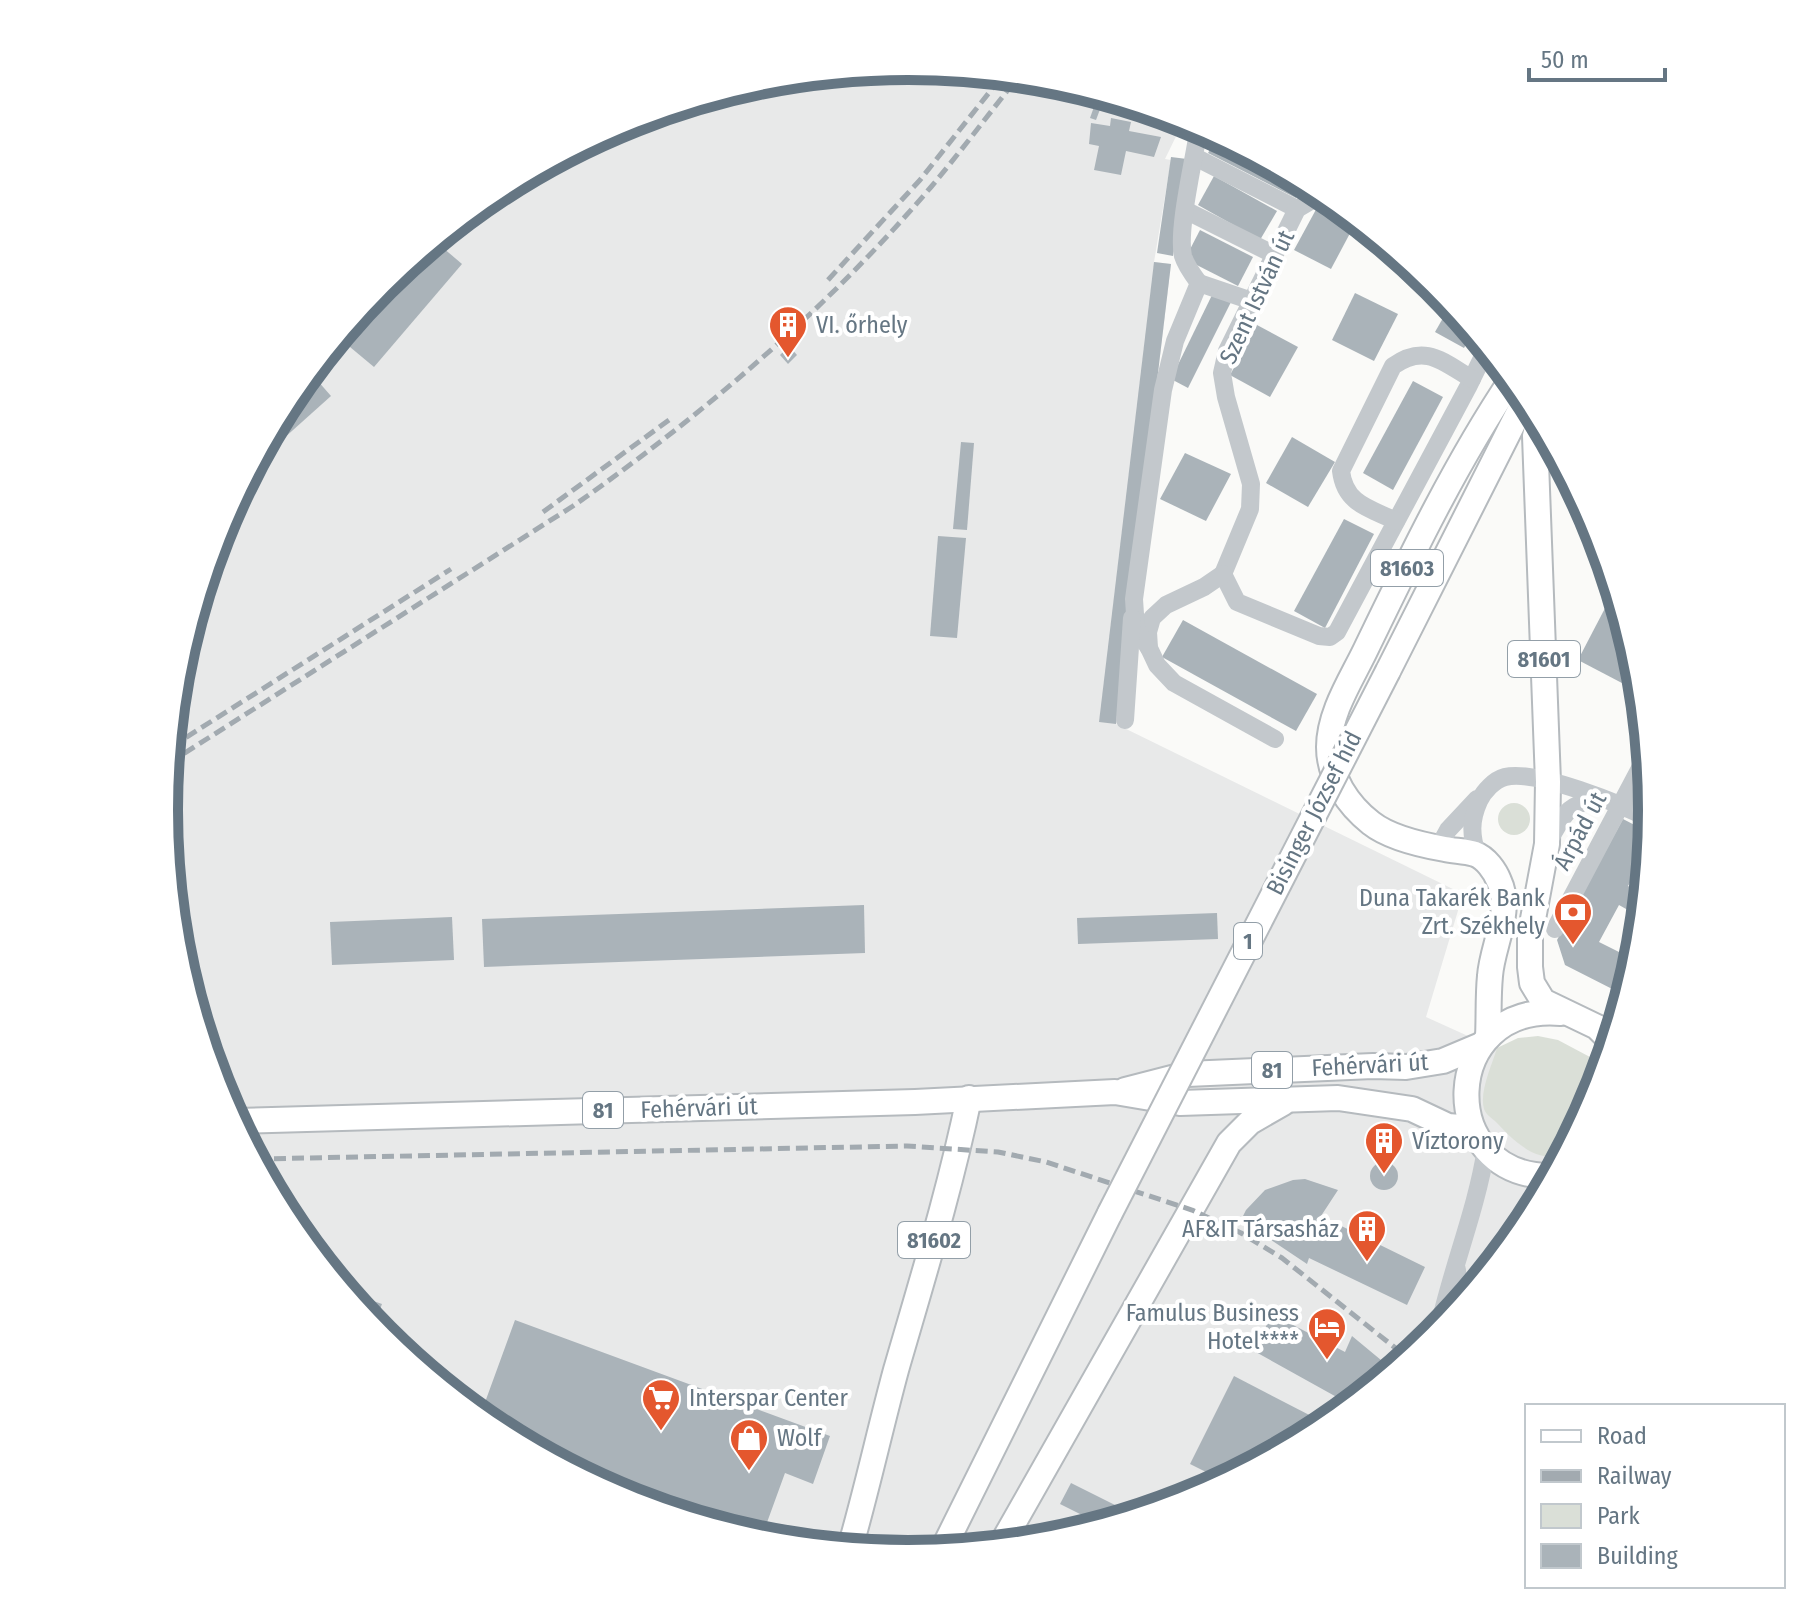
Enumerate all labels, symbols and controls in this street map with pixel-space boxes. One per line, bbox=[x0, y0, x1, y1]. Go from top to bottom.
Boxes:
scale bar bbox=[1529, 32, 1665, 82]
text: 50 m bbox=[1541, 46, 1589, 74]
street label: Szent István út bbox=[1214, 226, 1300, 368]
building icon: VI. őrhely bbox=[767, 304, 809, 359]
place label: VI. őrhely bbox=[816, 311, 908, 339]
road number: 81603 bbox=[1371, 550, 1443, 586]
road number: 81601 bbox=[1508, 641, 1580, 677]
street label: Bisinger József híd bbox=[1261, 726, 1367, 900]
street label: Árpád út bbox=[1547, 787, 1612, 875]
place label: Duna Takarék Bank Zrt. Székhely bbox=[1359, 884, 1546, 940]
bank icon: Duna Takarék Bank Zrt. Székhely bbox=[1552, 891, 1594, 946]
road number: 1 bbox=[1234, 923, 1262, 959]
street label: Fehérvári út bbox=[1311, 1048, 1429, 1082]
road number: 81 bbox=[1252, 1052, 1292, 1088]
road number: 81 bbox=[583, 1092, 623, 1128]
street label: Fehérvári út bbox=[640, 1092, 758, 1124]
building icon: Víztorony bbox=[1363, 1120, 1405, 1175]
place label: Víztorony bbox=[1412, 1127, 1504, 1155]
building icon: AF&IT Társasház bbox=[1346, 1208, 1388, 1263]
place label: AF&IT Társasház bbox=[1182, 1215, 1339, 1243]
road number: 81602 bbox=[898, 1222, 970, 1258]
place label: Famulus Business Hotel**** bbox=[1126, 1299, 1299, 1355]
hotel icon: Famulus Business Hotel**** bbox=[1306, 1306, 1348, 1361]
supermarket icon: Interspar Center bbox=[640, 1377, 682, 1432]
place label: Interspar Center bbox=[689, 1384, 848, 1412]
legend bbox=[1525, 1404, 1785, 1588]
shop icon: Wolf bbox=[728, 1417, 770, 1472]
text: Road bbox=[1597, 1422, 1647, 1450]
place label: Wolf bbox=[777, 1424, 823, 1452]
text: Railway bbox=[1597, 1462, 1672, 1490]
text: Park bbox=[1597, 1502, 1640, 1530]
text: Building bbox=[1597, 1542, 1679, 1570]

